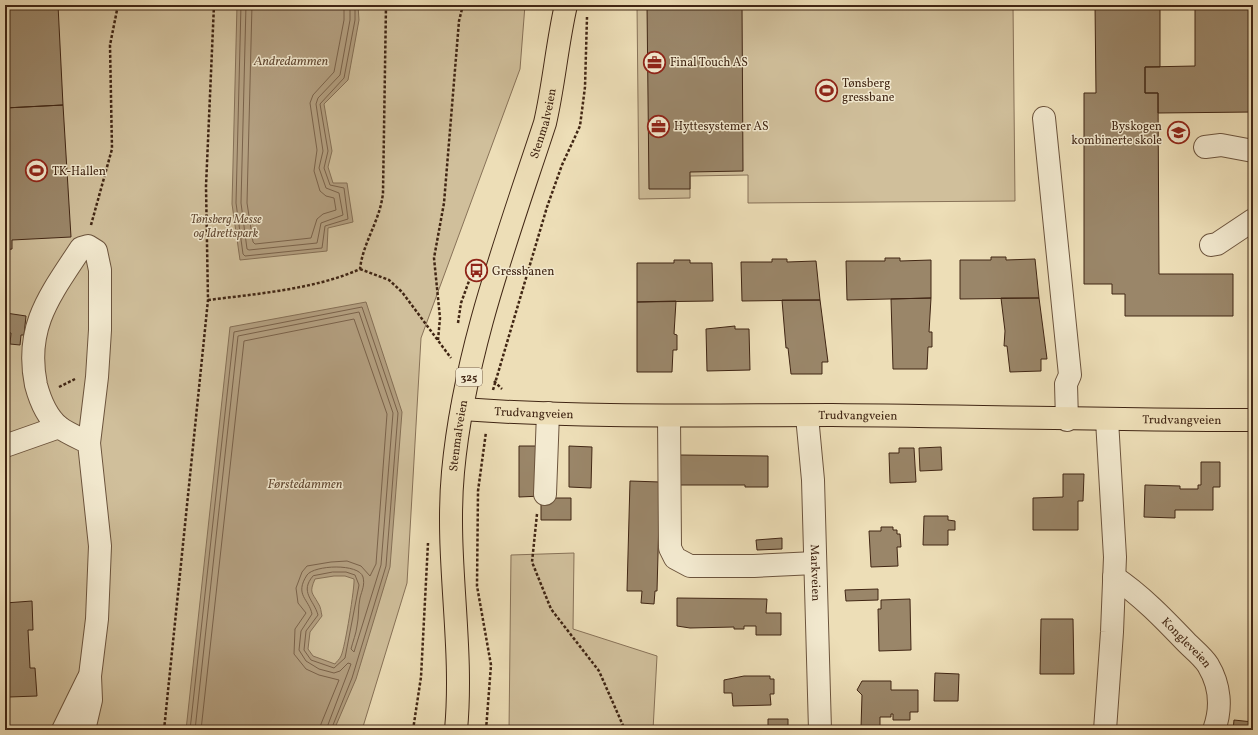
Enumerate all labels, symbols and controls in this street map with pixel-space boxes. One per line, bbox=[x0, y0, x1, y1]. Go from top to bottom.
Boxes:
office icon: Final Touch AS bbox=[642, 49, 668, 75]
water label: Andredammen bbox=[253, 53, 329, 71]
place label: Final Touch AS bbox=[670, 55, 748, 71]
place label: Tønsberg gressbane bbox=[842, 76, 895, 106]
sports icon: Tønsberg gressbane bbox=[813, 77, 839, 103]
street label: Stenmalveien bbox=[527, 87, 561, 161]
office icon: Hyttesystemer AS bbox=[645, 113, 671, 139]
place label: Hyttesystemer AS bbox=[674, 119, 769, 135]
place label: Byskogen kombinerte skole bbox=[1071, 119, 1162, 149]
school or university icon: Byskogen kombinerte skole bbox=[1165, 120, 1191, 146]
sports icon: TK-Hallen bbox=[23, 158, 49, 184]
place label: TK-Hallen bbox=[52, 164, 106, 180]
park label: Tønsberg Messe og Idrettspark bbox=[190, 212, 262, 242]
bus stop icon: Gressbanen bbox=[464, 258, 490, 284]
place label: Gressbanen bbox=[492, 264, 554, 280]
road number: 325 bbox=[456, 368, 482, 386]
street label: Stenmalveien bbox=[446, 399, 472, 472]
street label: Trudvangveien bbox=[494, 404, 574, 423]
street label: Trudvangveien bbox=[818, 408, 897, 425]
street label: Trudvangveien bbox=[1142, 412, 1221, 429]
water label: Førstedammen bbox=[268, 476, 343, 494]
street label: Markveien bbox=[806, 544, 823, 602]
street label: Kongleveien bbox=[1158, 614, 1215, 671]

